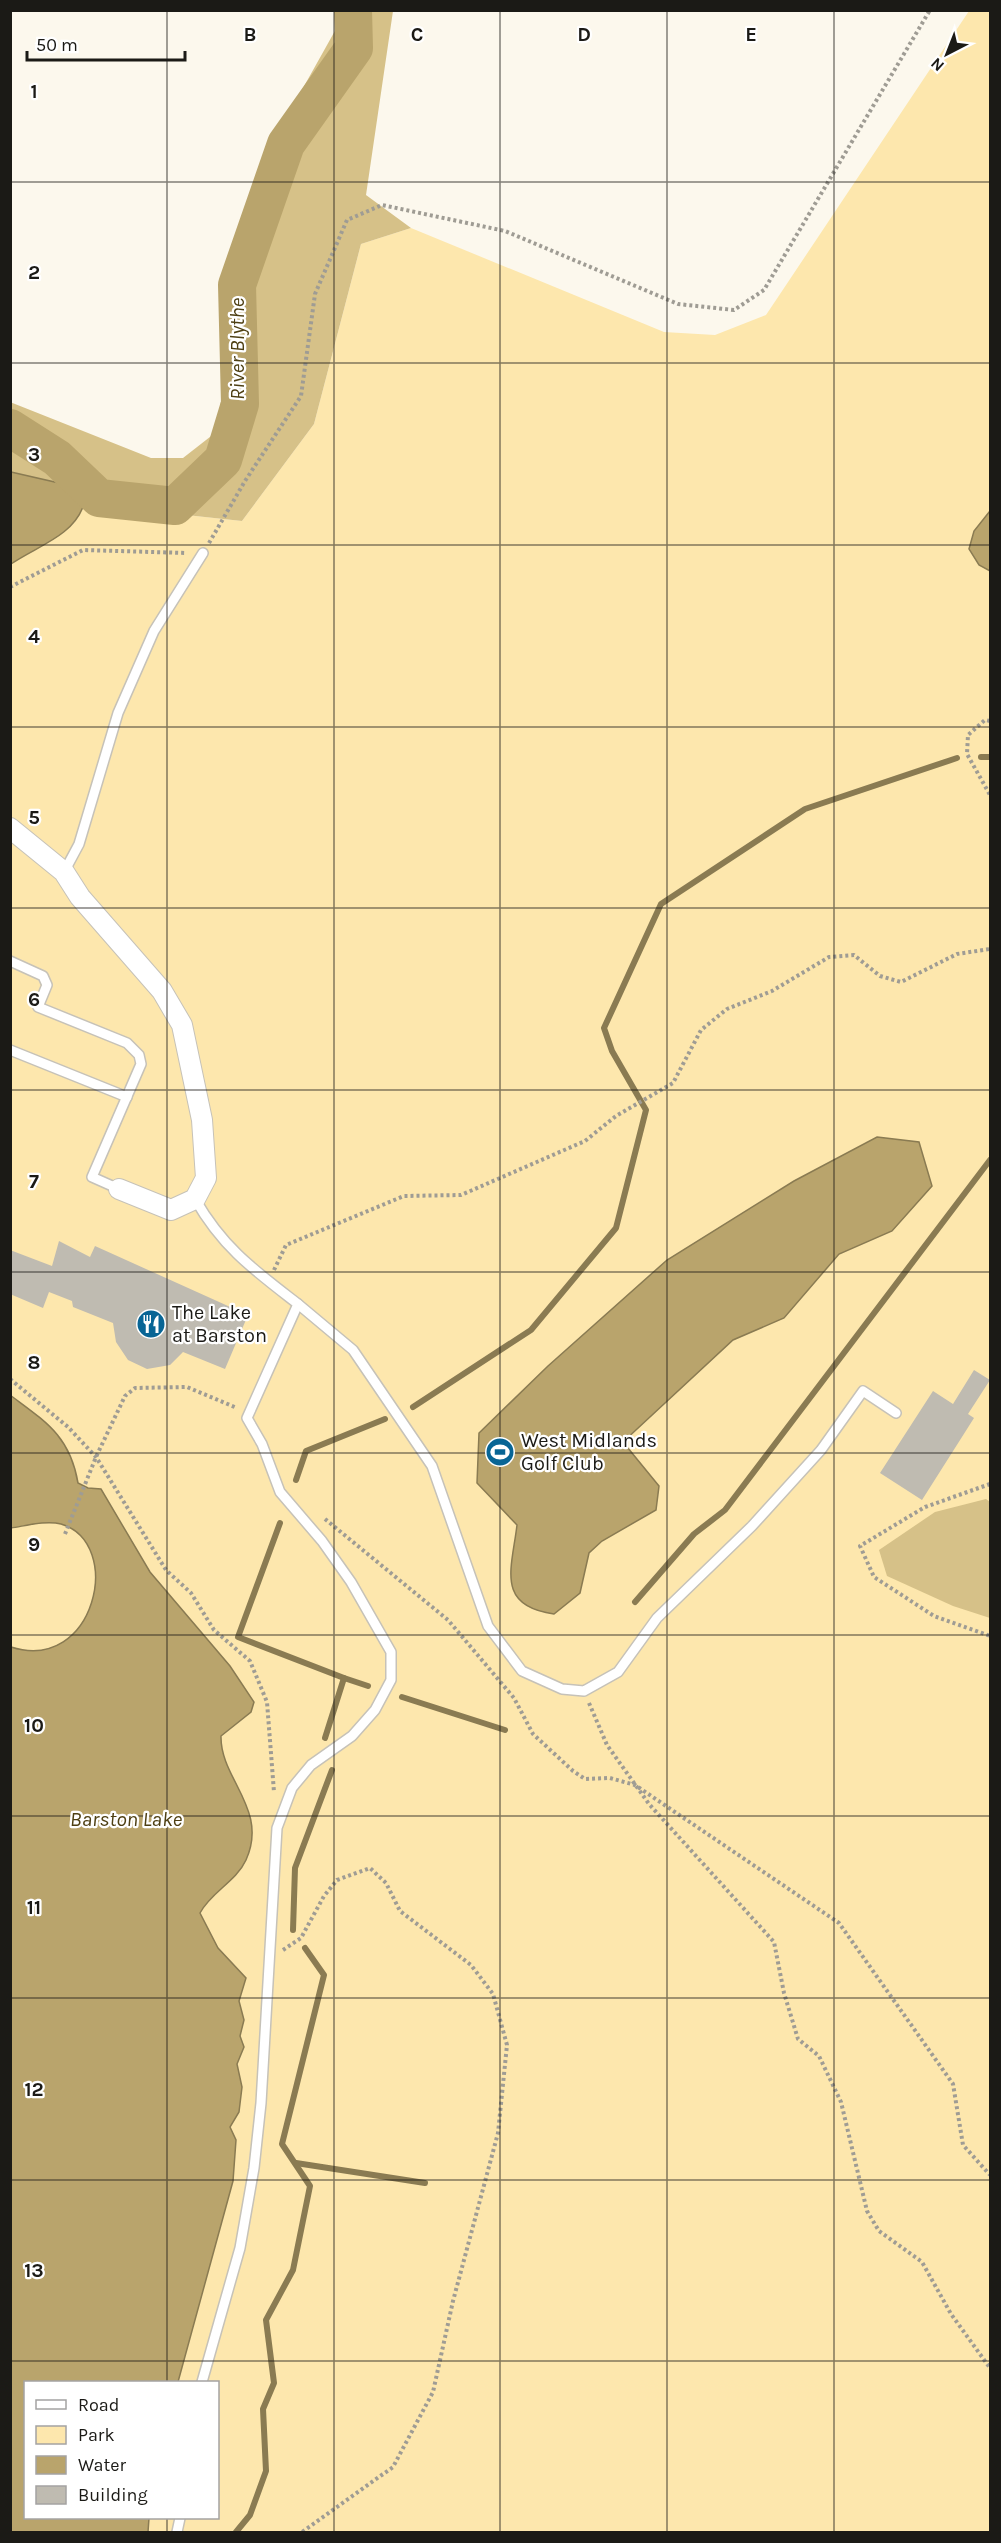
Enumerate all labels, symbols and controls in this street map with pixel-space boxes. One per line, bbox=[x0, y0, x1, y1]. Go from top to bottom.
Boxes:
text: B bbox=[244, 23, 256, 46]
text: C bbox=[411, 23, 423, 46]
text: D bbox=[577, 23, 591, 46]
text: E bbox=[745, 23, 757, 46]
scale bar bbox=[27, 24, 184, 62]
north arrow bbox=[917, 24, 977, 84]
text: 50 m bbox=[36, 34, 78, 56]
text: N bbox=[927, 54, 948, 76]
text: 1 bbox=[30, 80, 38, 103]
text: 2 bbox=[28, 261, 40, 284]
water label: River Blythe bbox=[225, 297, 249, 400]
text: 3 bbox=[28, 443, 40, 466]
text: 4 bbox=[28, 625, 40, 648]
text: 5 bbox=[28, 806, 40, 829]
text: 6 bbox=[28, 988, 40, 1011]
text: 7 bbox=[29, 1170, 39, 1193]
place label: The Lake at Barston bbox=[172, 1301, 267, 1347]
restaurant icon: The Lake at Barston bbox=[135, 1308, 167, 1340]
text: 8 bbox=[28, 1351, 40, 1374]
place label: West Midlands Golf Club bbox=[521, 1429, 657, 1475]
sports icon: West Midlands Golf Club bbox=[484, 1436, 516, 1468]
text: 9 bbox=[28, 1533, 40, 1556]
text: 10 bbox=[24, 1714, 44, 1737]
water label: Barston Lake bbox=[70, 1807, 183, 1831]
text: 11 bbox=[27, 1896, 41, 1919]
text: 12 bbox=[24, 2078, 44, 2101]
text: 13 bbox=[24, 2259, 44, 2282]
legend bbox=[24, 2381, 219, 2519]
text: Road bbox=[78, 2394, 119, 2416]
text: Park bbox=[78, 2424, 115, 2446]
text: Water bbox=[78, 2454, 126, 2476]
text: Building bbox=[78, 2484, 148, 2506]

